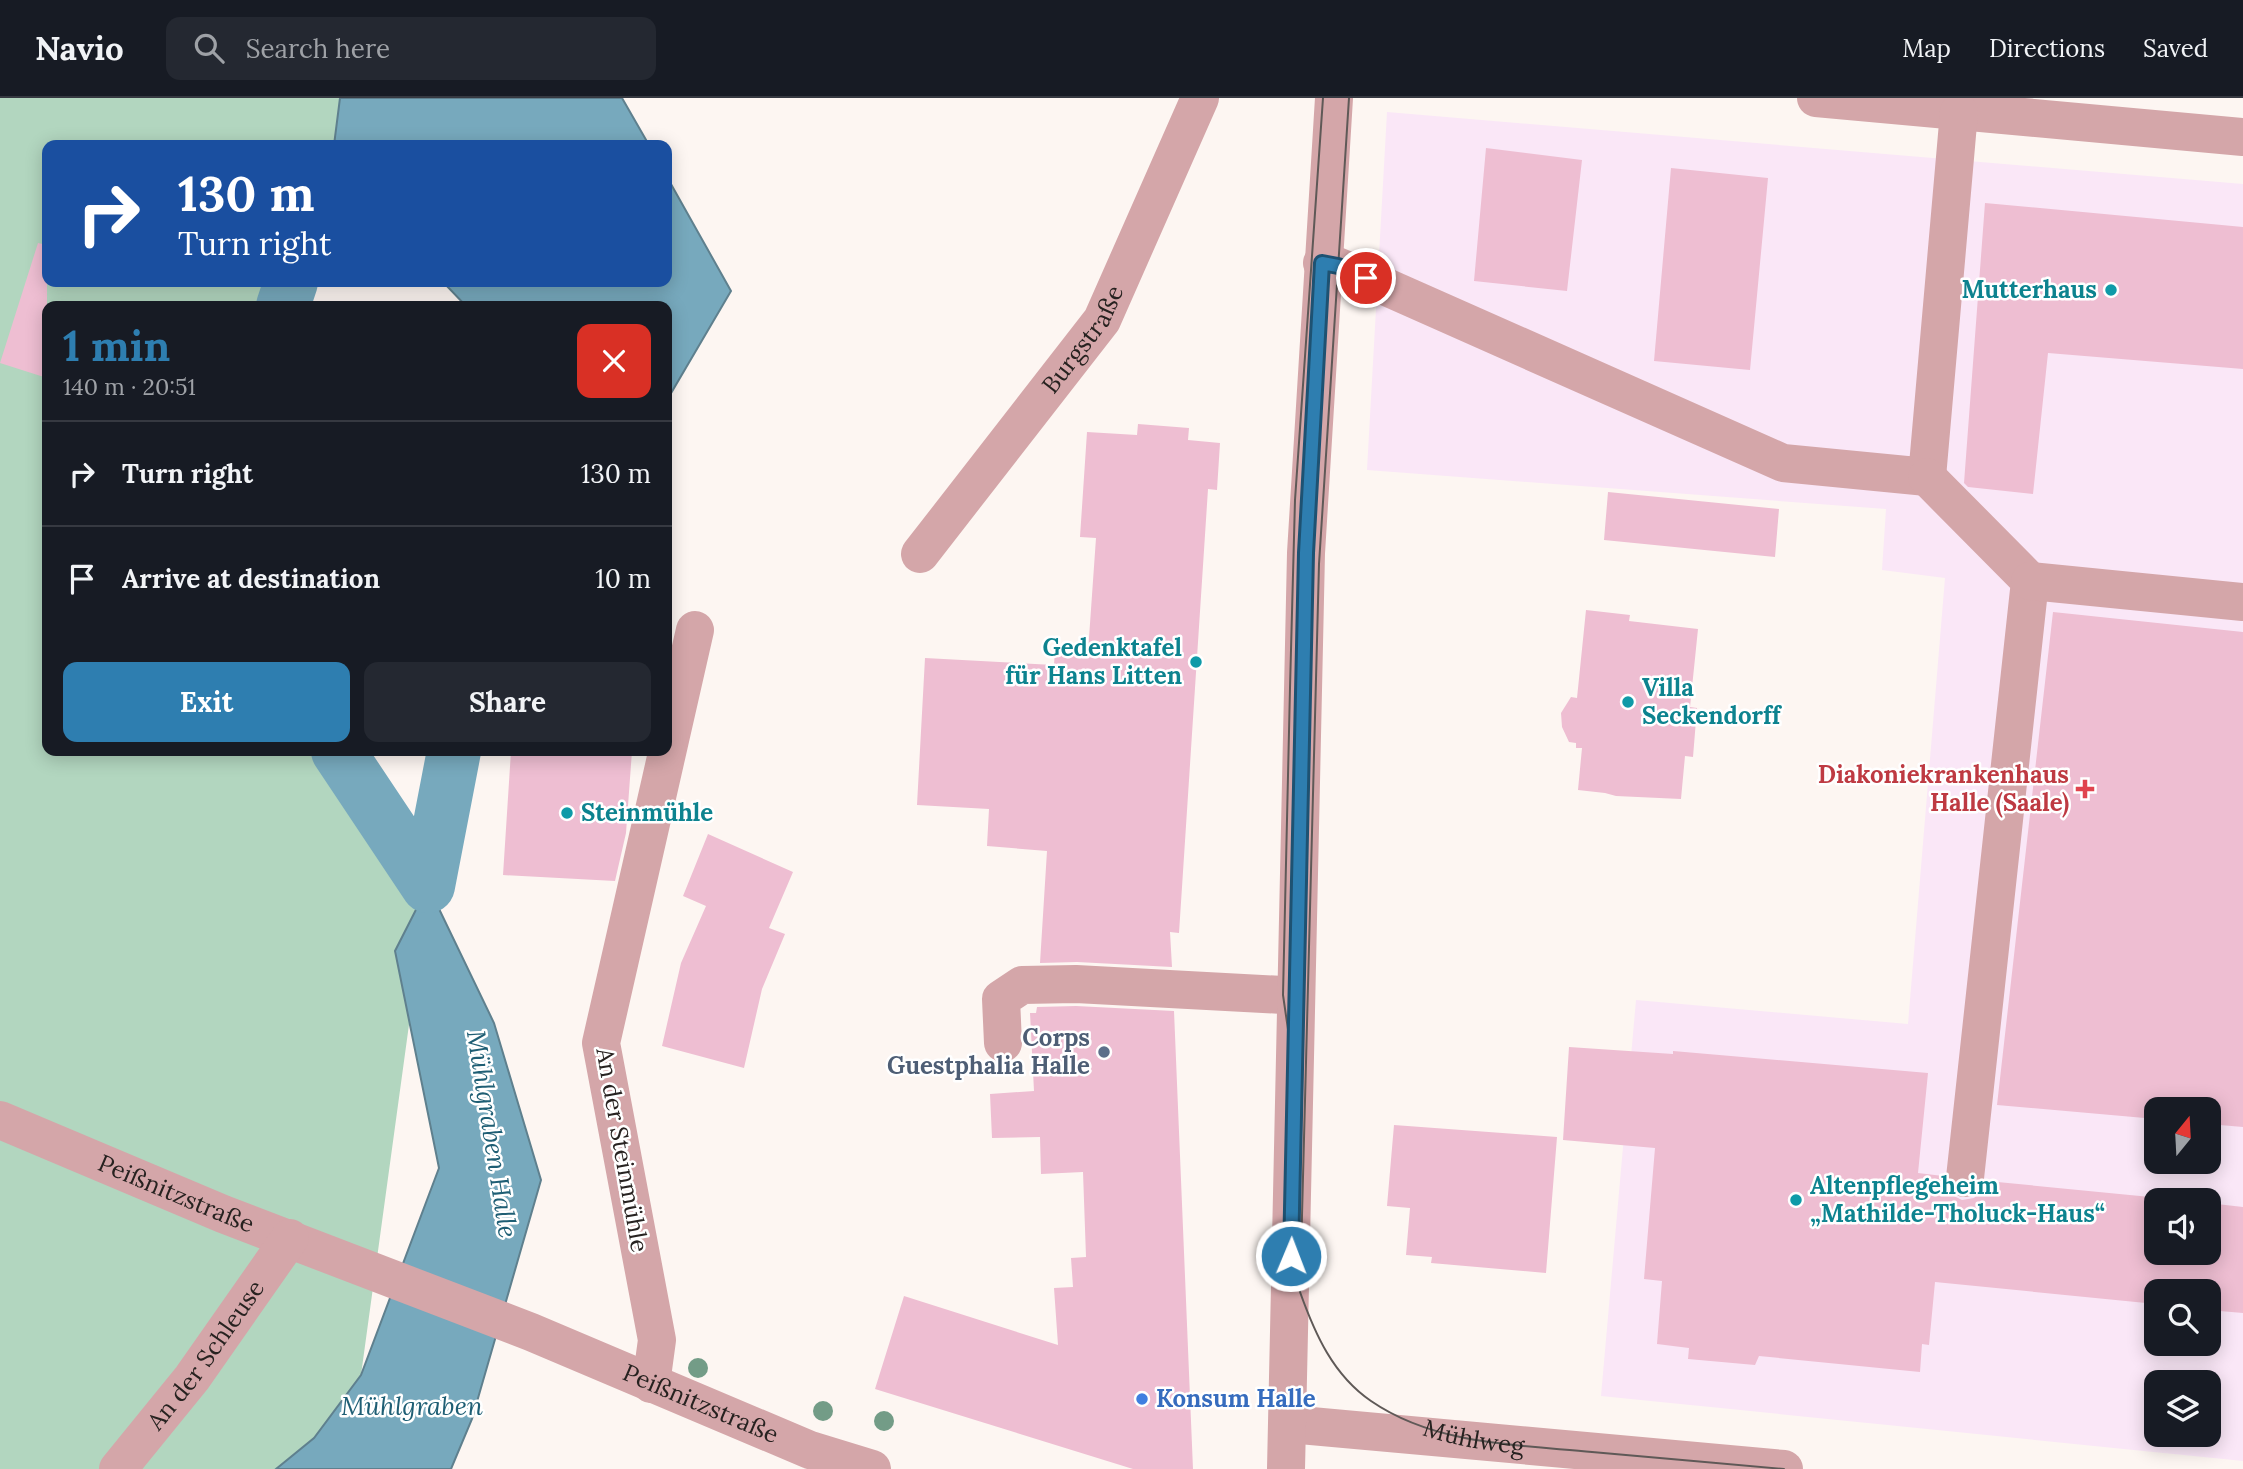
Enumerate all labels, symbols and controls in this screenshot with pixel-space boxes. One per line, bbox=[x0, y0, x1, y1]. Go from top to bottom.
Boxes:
search box bbox=[166, 17, 656, 80]
text: Navio bbox=[35, 27, 124, 69]
icon: search bbox=[190, 29, 228, 67]
text: Search here bbox=[246, 32, 390, 65]
text: Map bbox=[1902, 33, 1951, 64]
text: Directions bbox=[1989, 33, 2105, 64]
text: Saved bbox=[2143, 33, 2208, 64]
text: 130 m bbox=[178, 162, 314, 224]
icon: right bbox=[63, 168, 154, 259]
text: Turn right bbox=[178, 223, 331, 264]
pin bbox=[1336, 248, 1396, 308]
icon: arrive bbox=[1347, 259, 1385, 297]
place label: Mutterhaus bbox=[1961, 274, 2097, 305]
street label: Burgstraße bbox=[1035, 281, 1130, 399]
marker: Mutterhaus bbox=[2103, 282, 2119, 298]
text: 1 min bbox=[63, 319, 170, 373]
button: close bbox=[577, 324, 651, 398]
text: 140 m · 20:51 bbox=[63, 372, 196, 401]
icon: right bbox=[63, 455, 101, 493]
text: Turn right bbox=[122, 457, 253, 490]
text: 130 m bbox=[581, 457, 651, 490]
icon: arrive bbox=[63, 560, 101, 598]
text: Arrive at destination bbox=[122, 562, 380, 595]
text: 10 m bbox=[595, 562, 651, 595]
place label: Gedenktafel für Hans Litten bbox=[1005, 632, 1182, 691]
marker: Gedenktafel für Hans Litten bbox=[1188, 654, 1204, 670]
button: Exit bbox=[63, 662, 350, 742]
button: Share bbox=[364, 662, 651, 742]
place label: Villa Seckendorff bbox=[1642, 672, 1783, 731]
marker: Villa Seckendorff bbox=[1620, 694, 1636, 710]
place label: Diakoniekrankenhaus Halle (Saale) bbox=[1818, 759, 2069, 818]
marker: Diakoniekrankenhaus Halle (Saale) bbox=[2075, 779, 2095, 799]
place label: Steinmühle bbox=[581, 797, 713, 828]
marker: Steinmühle bbox=[559, 805, 575, 821]
place label: Corps Guestphalia Halle bbox=[887, 1022, 1090, 1081]
water label: Mühlgraben Halle bbox=[460, 1028, 525, 1240]
street label: An der Steinmühle bbox=[589, 1044, 656, 1254]
marker: Corps Guestphalia Halle bbox=[1096, 1044, 1112, 1060]
north arrow bbox=[2144, 1097, 2221, 1174]
map controls bbox=[2144, 1097, 2221, 1447]
street label: Peißnitzstraße bbox=[94, 1147, 259, 1239]
place label: Altenpflegeheim „Mathilde-Tholuck-Haus“ bbox=[1810, 1170, 2105, 1229]
button: sound bbox=[2144, 1188, 2221, 1265]
marker: Altenpflegeheim „Mathilde-Tholuck-Haus“ bbox=[1788, 1192, 1804, 1208]
position arrow bbox=[1254, 1219, 1328, 1293]
street label: An der Schleuse bbox=[139, 1274, 271, 1437]
button: search bbox=[2144, 1279, 2221, 1356]
street label: Peißnitzstraße bbox=[618, 1357, 783, 1450]
button: layers bbox=[2144, 1370, 2221, 1447]
place label: Konsum Halle bbox=[1156, 1383, 1316, 1414]
water label: Mühlgraben bbox=[341, 1389, 483, 1422]
marker: Konsum Halle bbox=[1134, 1391, 1150, 1407]
street label: Mühlweg bbox=[1420, 1412, 1527, 1461]

